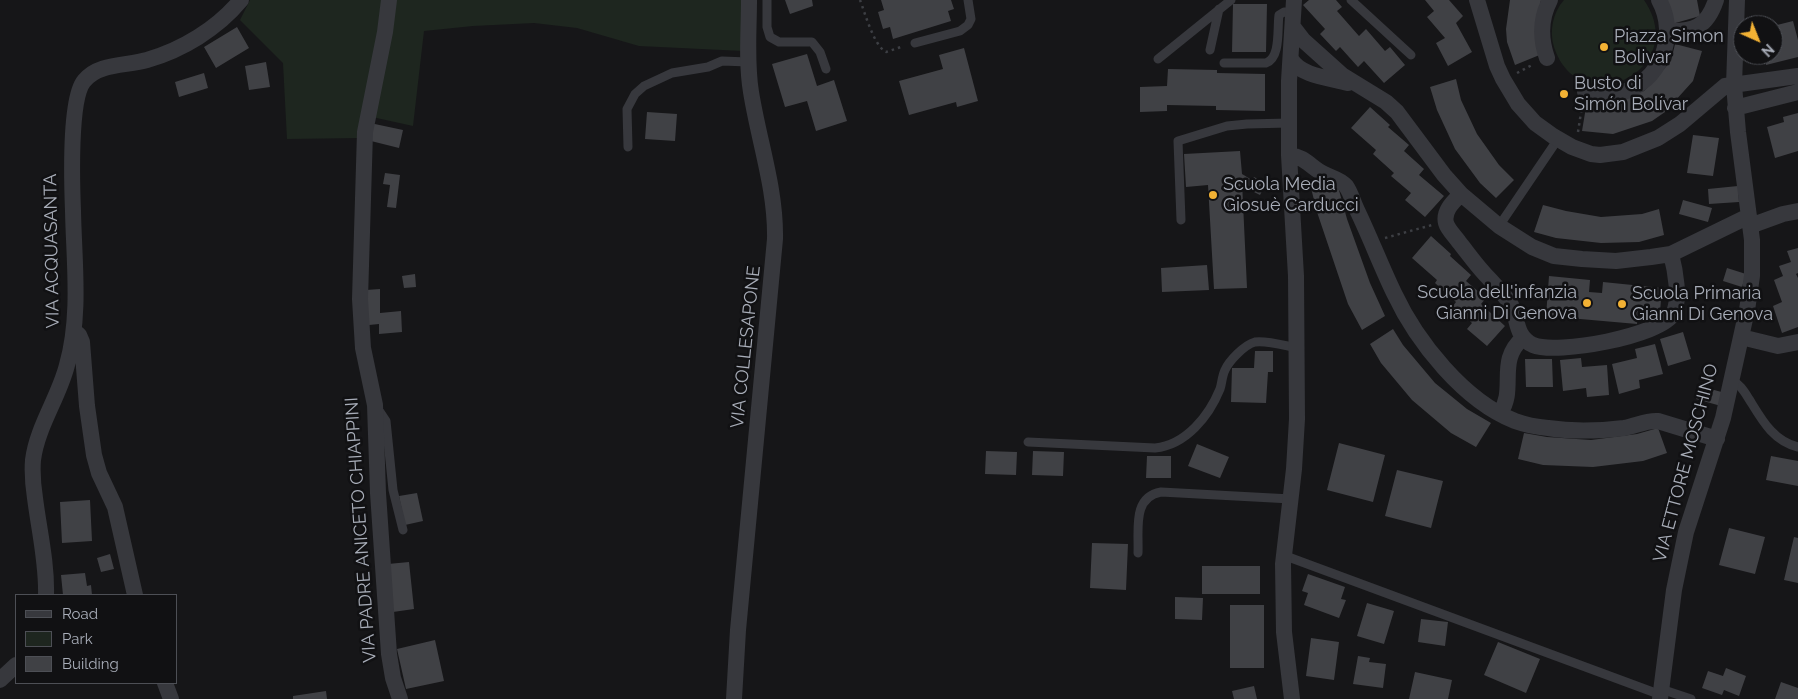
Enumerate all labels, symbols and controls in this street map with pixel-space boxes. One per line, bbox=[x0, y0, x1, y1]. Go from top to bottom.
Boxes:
north arrow bbox=[1733, 15, 1783, 65]
place label: Piazza Simon Bolivar bbox=[1614, 26, 1724, 68]
marker: Piazza Simon Bolivar bbox=[1598, 41, 1610, 53]
text: N bbox=[1758, 41, 1777, 60]
place label: Busto di Simón Bolívar bbox=[1574, 73, 1688, 116]
marker: Busto di Simón Bolívar bbox=[1558, 88, 1570, 100]
street label: VIA ACQUASANTA bbox=[40, 174, 64, 328]
place label: Scuola Media Giosuè Carducci bbox=[1223, 174, 1359, 216]
marker: Scuola Media Giosuè Carducci bbox=[1207, 189, 1219, 201]
street label: VIA COLLESAPONE bbox=[727, 265, 765, 429]
place label: Scuola dell'infanzia Gianni Di Genova bbox=[1417, 282, 1577, 324]
place label: Scuola Primaria Gianni Di Genova bbox=[1632, 283, 1773, 326]
marker: Scuola dell'infanzia Gianni Di Genova bbox=[1581, 297, 1593, 309]
marker: Scuola Primaria Gianni Di Genova bbox=[1616, 298, 1628, 310]
street label: VIA ETTORE MOSCHINO bbox=[1649, 361, 1723, 565]
street label: VIA PADRE ANICETO CHIAPPINI bbox=[341, 397, 381, 663]
legend bbox=[15, 594, 178, 684]
text: Road bbox=[62, 605, 98, 623]
text: Park bbox=[62, 630, 93, 648]
text: Building bbox=[62, 655, 119, 673]

